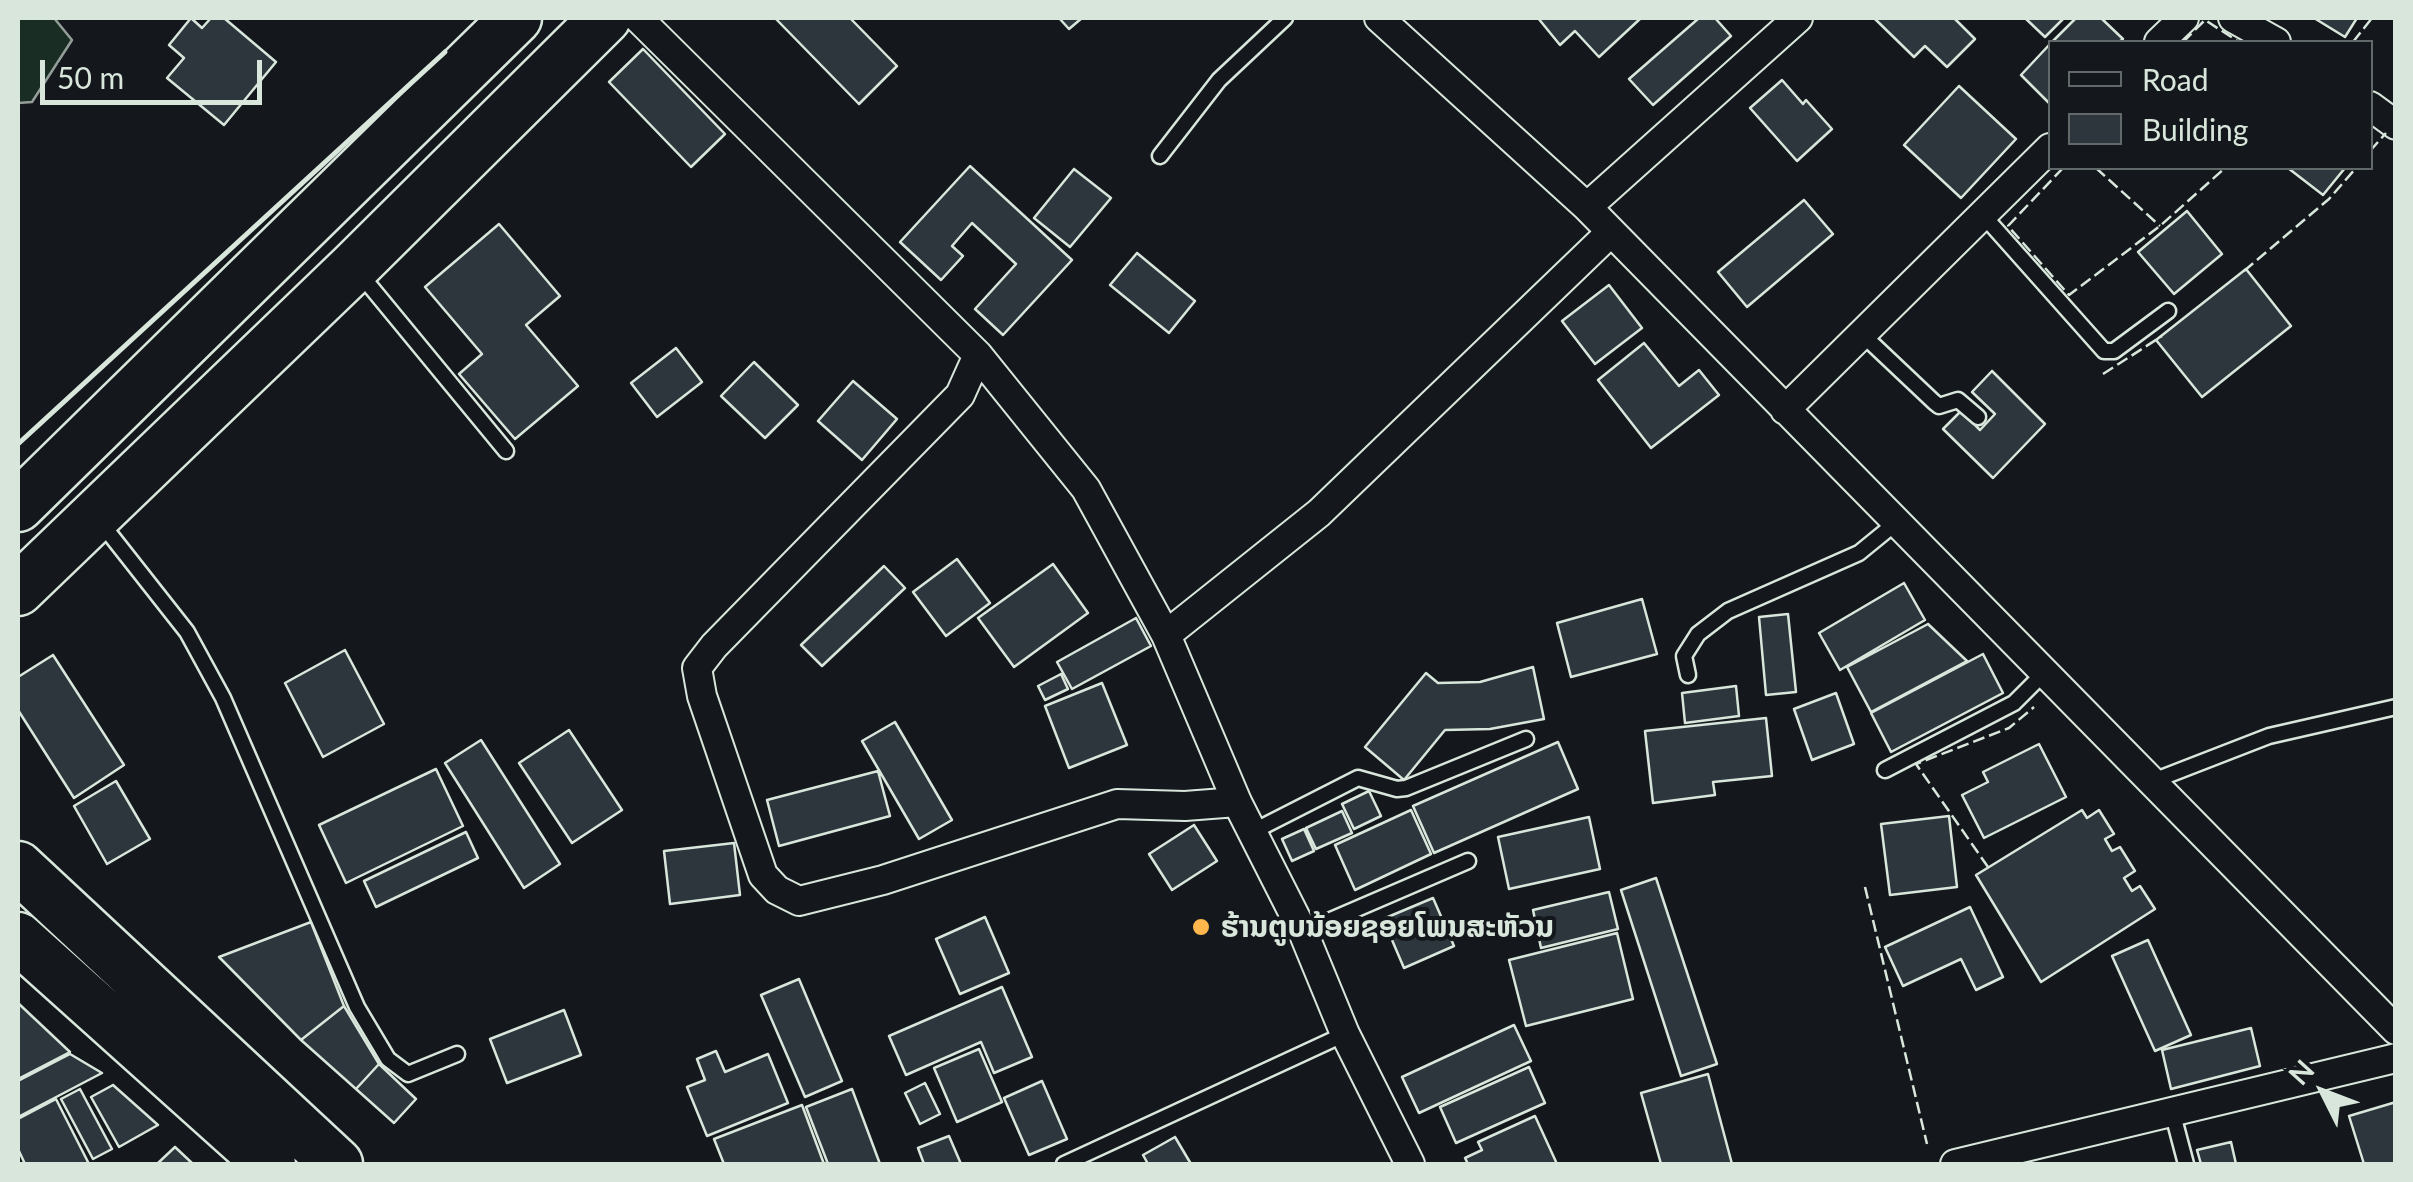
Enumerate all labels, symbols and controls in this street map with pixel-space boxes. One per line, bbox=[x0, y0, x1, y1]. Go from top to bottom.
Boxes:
scale bar bbox=[45, 40, 268, 102]
legend bbox=[2048, 40, 2373, 170]
text: 50 m bbox=[57, 59, 124, 95]
text: Road bbox=[2142, 61, 2209, 97]
text: Building bbox=[2142, 111, 2248, 147]
place label: ຮ້ານຕູບນ້ອຍຊອຍໂພນສະຫັວນ bbox=[1221, 909, 1554, 945]
marker: ຮ້ານຕູບນ້ອຍຊອຍໂພນສະຫັວນ bbox=[1190, 916, 1212, 938]
north arrow bbox=[2273, 1042, 2373, 1142]
text: N bbox=[2281, 1053, 2321, 1091]

